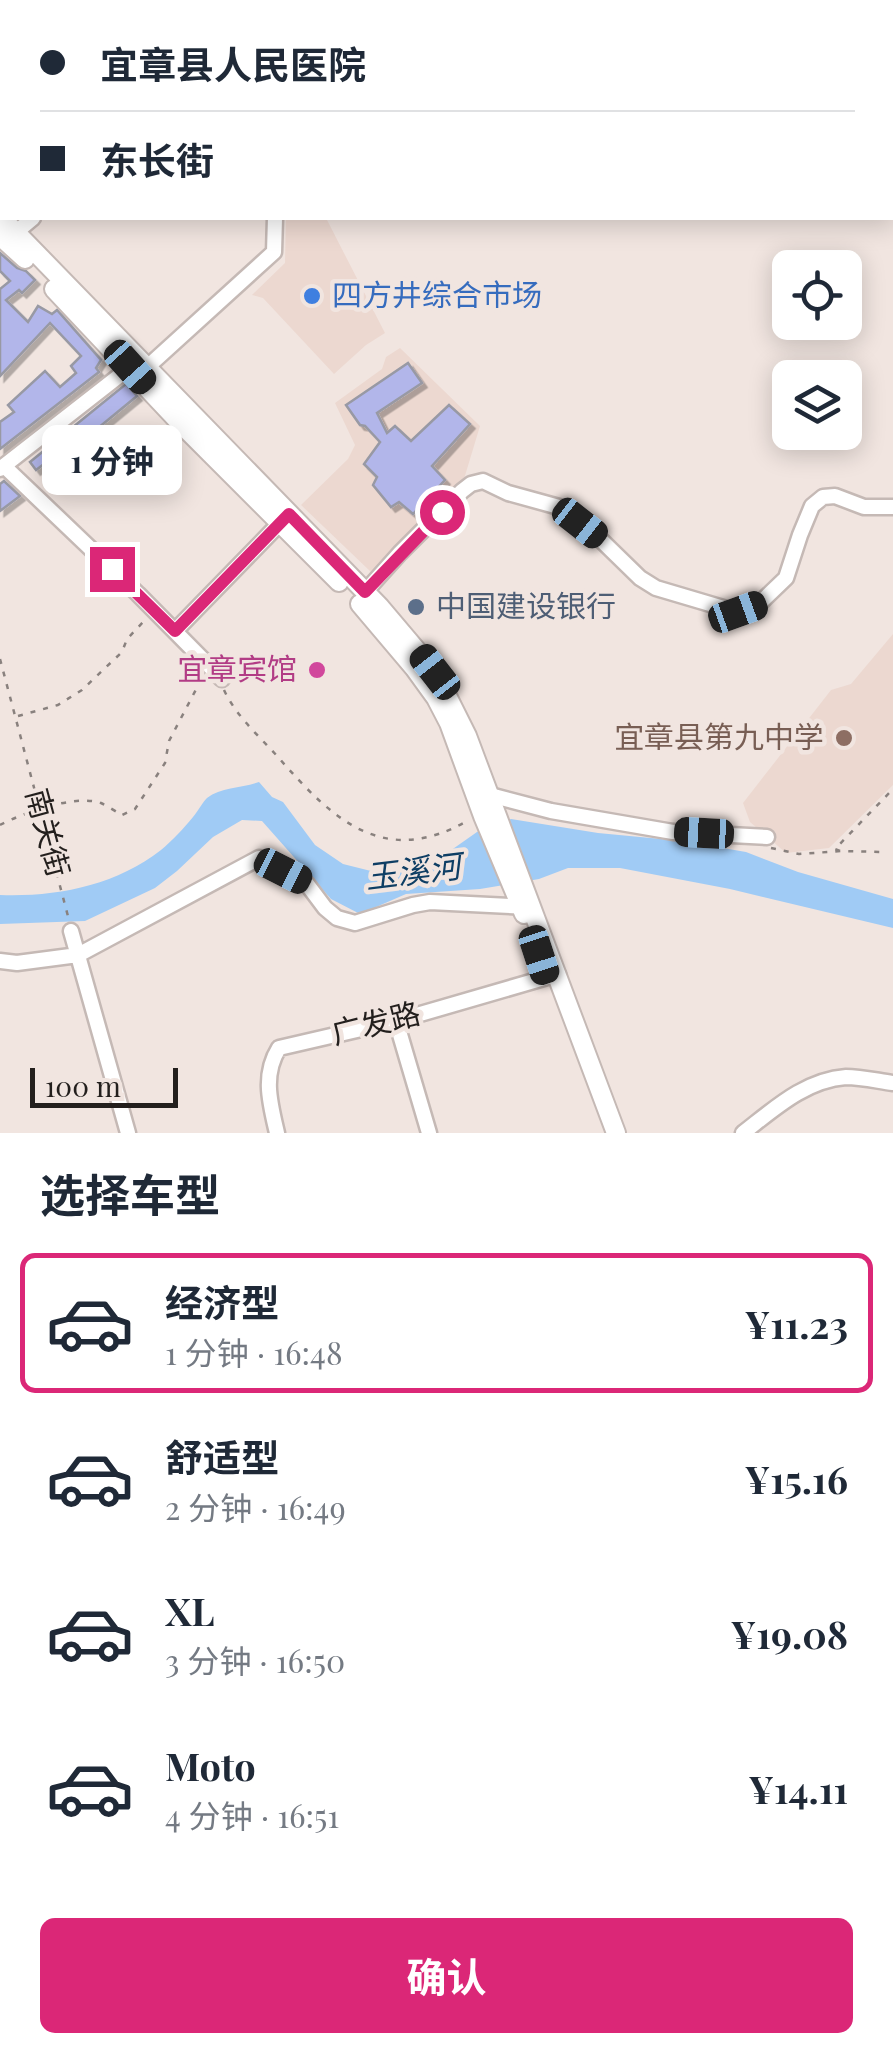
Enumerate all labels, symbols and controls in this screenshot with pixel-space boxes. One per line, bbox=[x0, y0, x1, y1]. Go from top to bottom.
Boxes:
text: 宜章县人民医院 bbox=[100, 38, 366, 89]
text: 东长街 bbox=[100, 134, 214, 185]
map controls bbox=[772, 250, 862, 450]
button: locate bbox=[772, 250, 862, 340]
place label: 四方井综合市场 bbox=[332, 274, 542, 314]
marker: 四方井综合市场 bbox=[301, 285, 323, 307]
car bbox=[99, 335, 161, 399]
button: layers bbox=[772, 360, 862, 450]
callout: 1 分钟 bbox=[42, 424, 182, 494]
text: 1 分钟 bbox=[70, 438, 154, 481]
route start bbox=[420, 490, 465, 535]
car bbox=[547, 493, 613, 553]
route end bbox=[90, 547, 135, 592]
place label: 中国建设银行 bbox=[436, 585, 616, 625]
car bbox=[705, 588, 771, 636]
marker: 中国建设银行 bbox=[405, 596, 427, 618]
car bbox=[405, 639, 465, 705]
place label: 宜章宾馆 bbox=[177, 648, 297, 688]
marker: 宜章宾馆 bbox=[306, 659, 328, 681]
place label: 宜章县第九中学 bbox=[614, 716, 824, 756]
marker: 宜章县第九中学 bbox=[833, 727, 855, 749]
street label: 南关街 bbox=[18, 784, 80, 881]
car bbox=[673, 816, 735, 850]
water label: 玉溪河 bbox=[362, 842, 469, 897]
car bbox=[249, 844, 317, 898]
car bbox=[515, 922, 563, 988]
street label: 广发路 bbox=[327, 992, 424, 1052]
scale bar bbox=[30, 1063, 178, 1108]
text: 100 m bbox=[45, 1067, 121, 1104]
text: 选择车型 bbox=[40, 1163, 220, 1223]
text: 经济型 bbox=[165, 1276, 279, 1327]
icon: car bbox=[45, 1278, 135, 1368]
text: ¥11.23 bbox=[744, 1298, 848, 1349]
text: 1 分钟 · 16:48 bbox=[165, 1330, 343, 1373]
text: 舒适型 bbox=[165, 1431, 279, 1482]
icon: car bbox=[45, 1433, 135, 1523]
text: ¥15.16 bbox=[745, 1453, 848, 1504]
text: 2 分钟 · 16:49 bbox=[165, 1485, 346, 1528]
text: XL bbox=[165, 1585, 214, 1636]
icon: car bbox=[45, 1588, 135, 1678]
text: ¥19.08 bbox=[731, 1608, 848, 1659]
text: 3 分钟 · 16:50 bbox=[165, 1638, 345, 1681]
text: Moto bbox=[165, 1740, 256, 1791]
icon: car bbox=[45, 1743, 135, 1833]
text: ¥14.11 bbox=[748, 1763, 848, 1814]
text: 4 分钟 · 16:51 bbox=[165, 1793, 339, 1836]
button: 确认 bbox=[40, 1918, 853, 2033]

